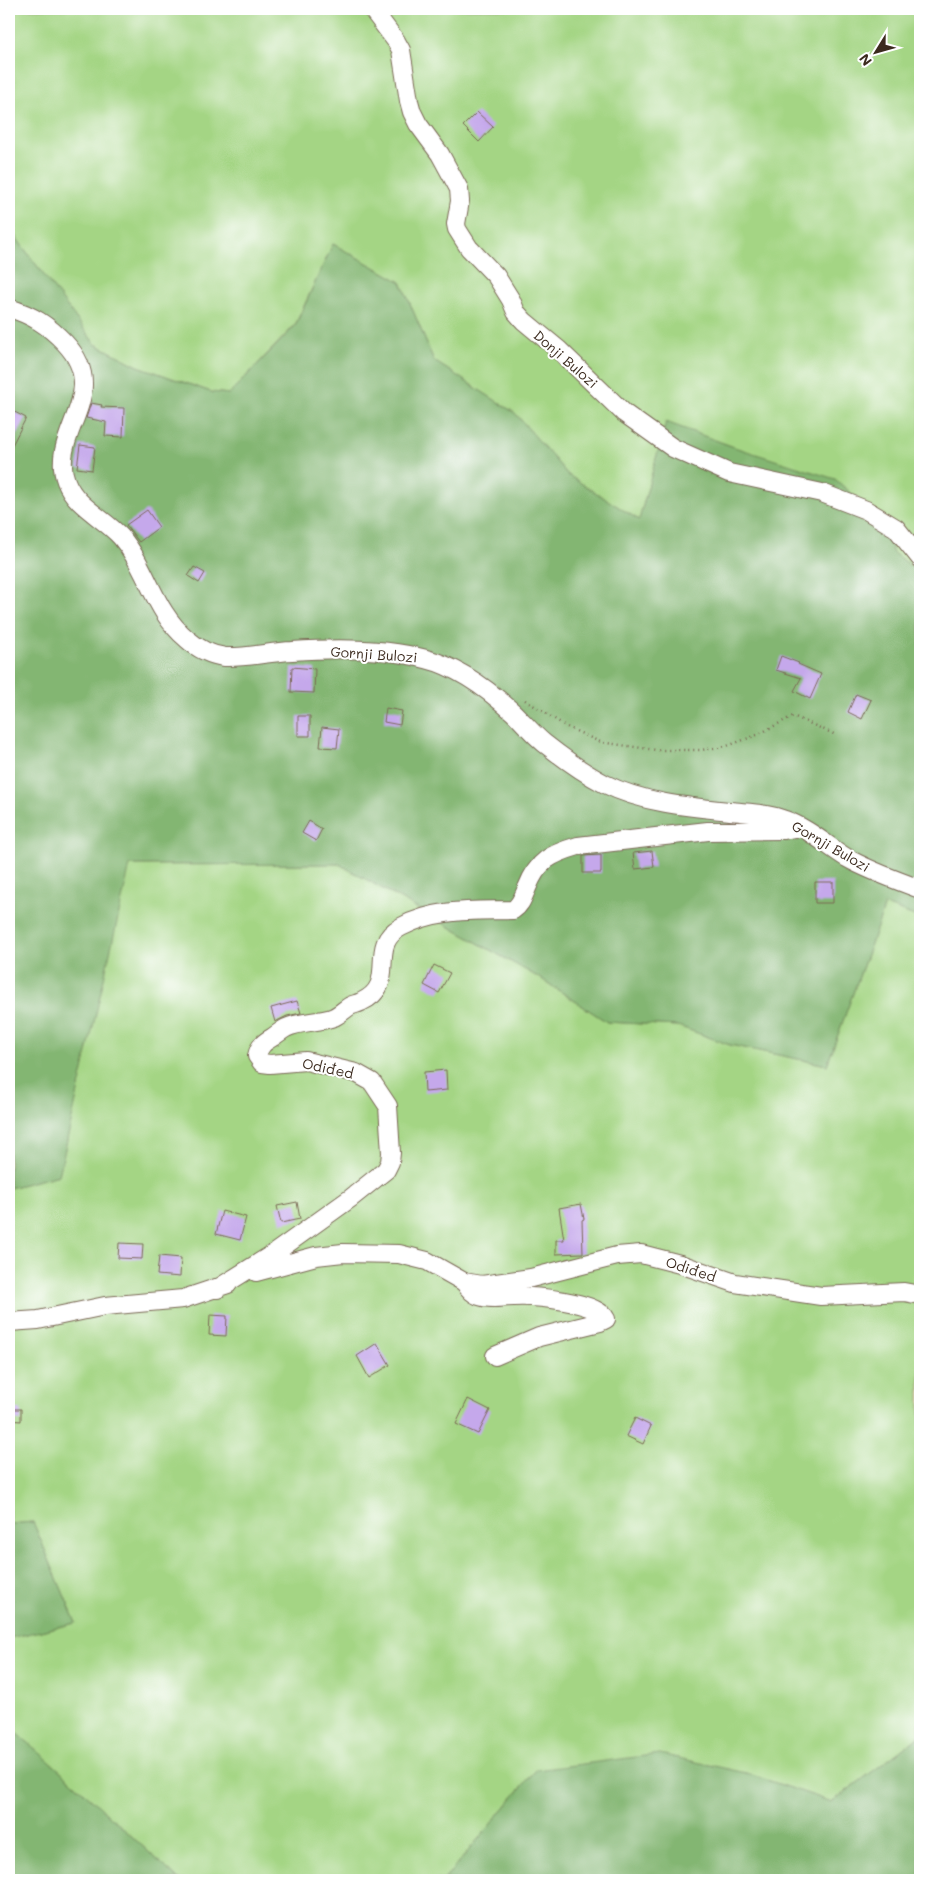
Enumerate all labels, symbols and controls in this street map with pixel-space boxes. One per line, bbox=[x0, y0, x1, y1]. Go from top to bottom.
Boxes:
north arrow bbox=[852, 28, 902, 78]
text: N bbox=[854, 50, 876, 70]
street label: Donji Bulozi bbox=[530, 326, 602, 392]
street label: Gornji Bulozi bbox=[330, 641, 418, 667]
street label: Gornji Bulozi bbox=[789, 816, 873, 876]
street label: Odiđed bbox=[301, 1053, 355, 1083]
street label: Odiđed bbox=[663, 1252, 719, 1286]

